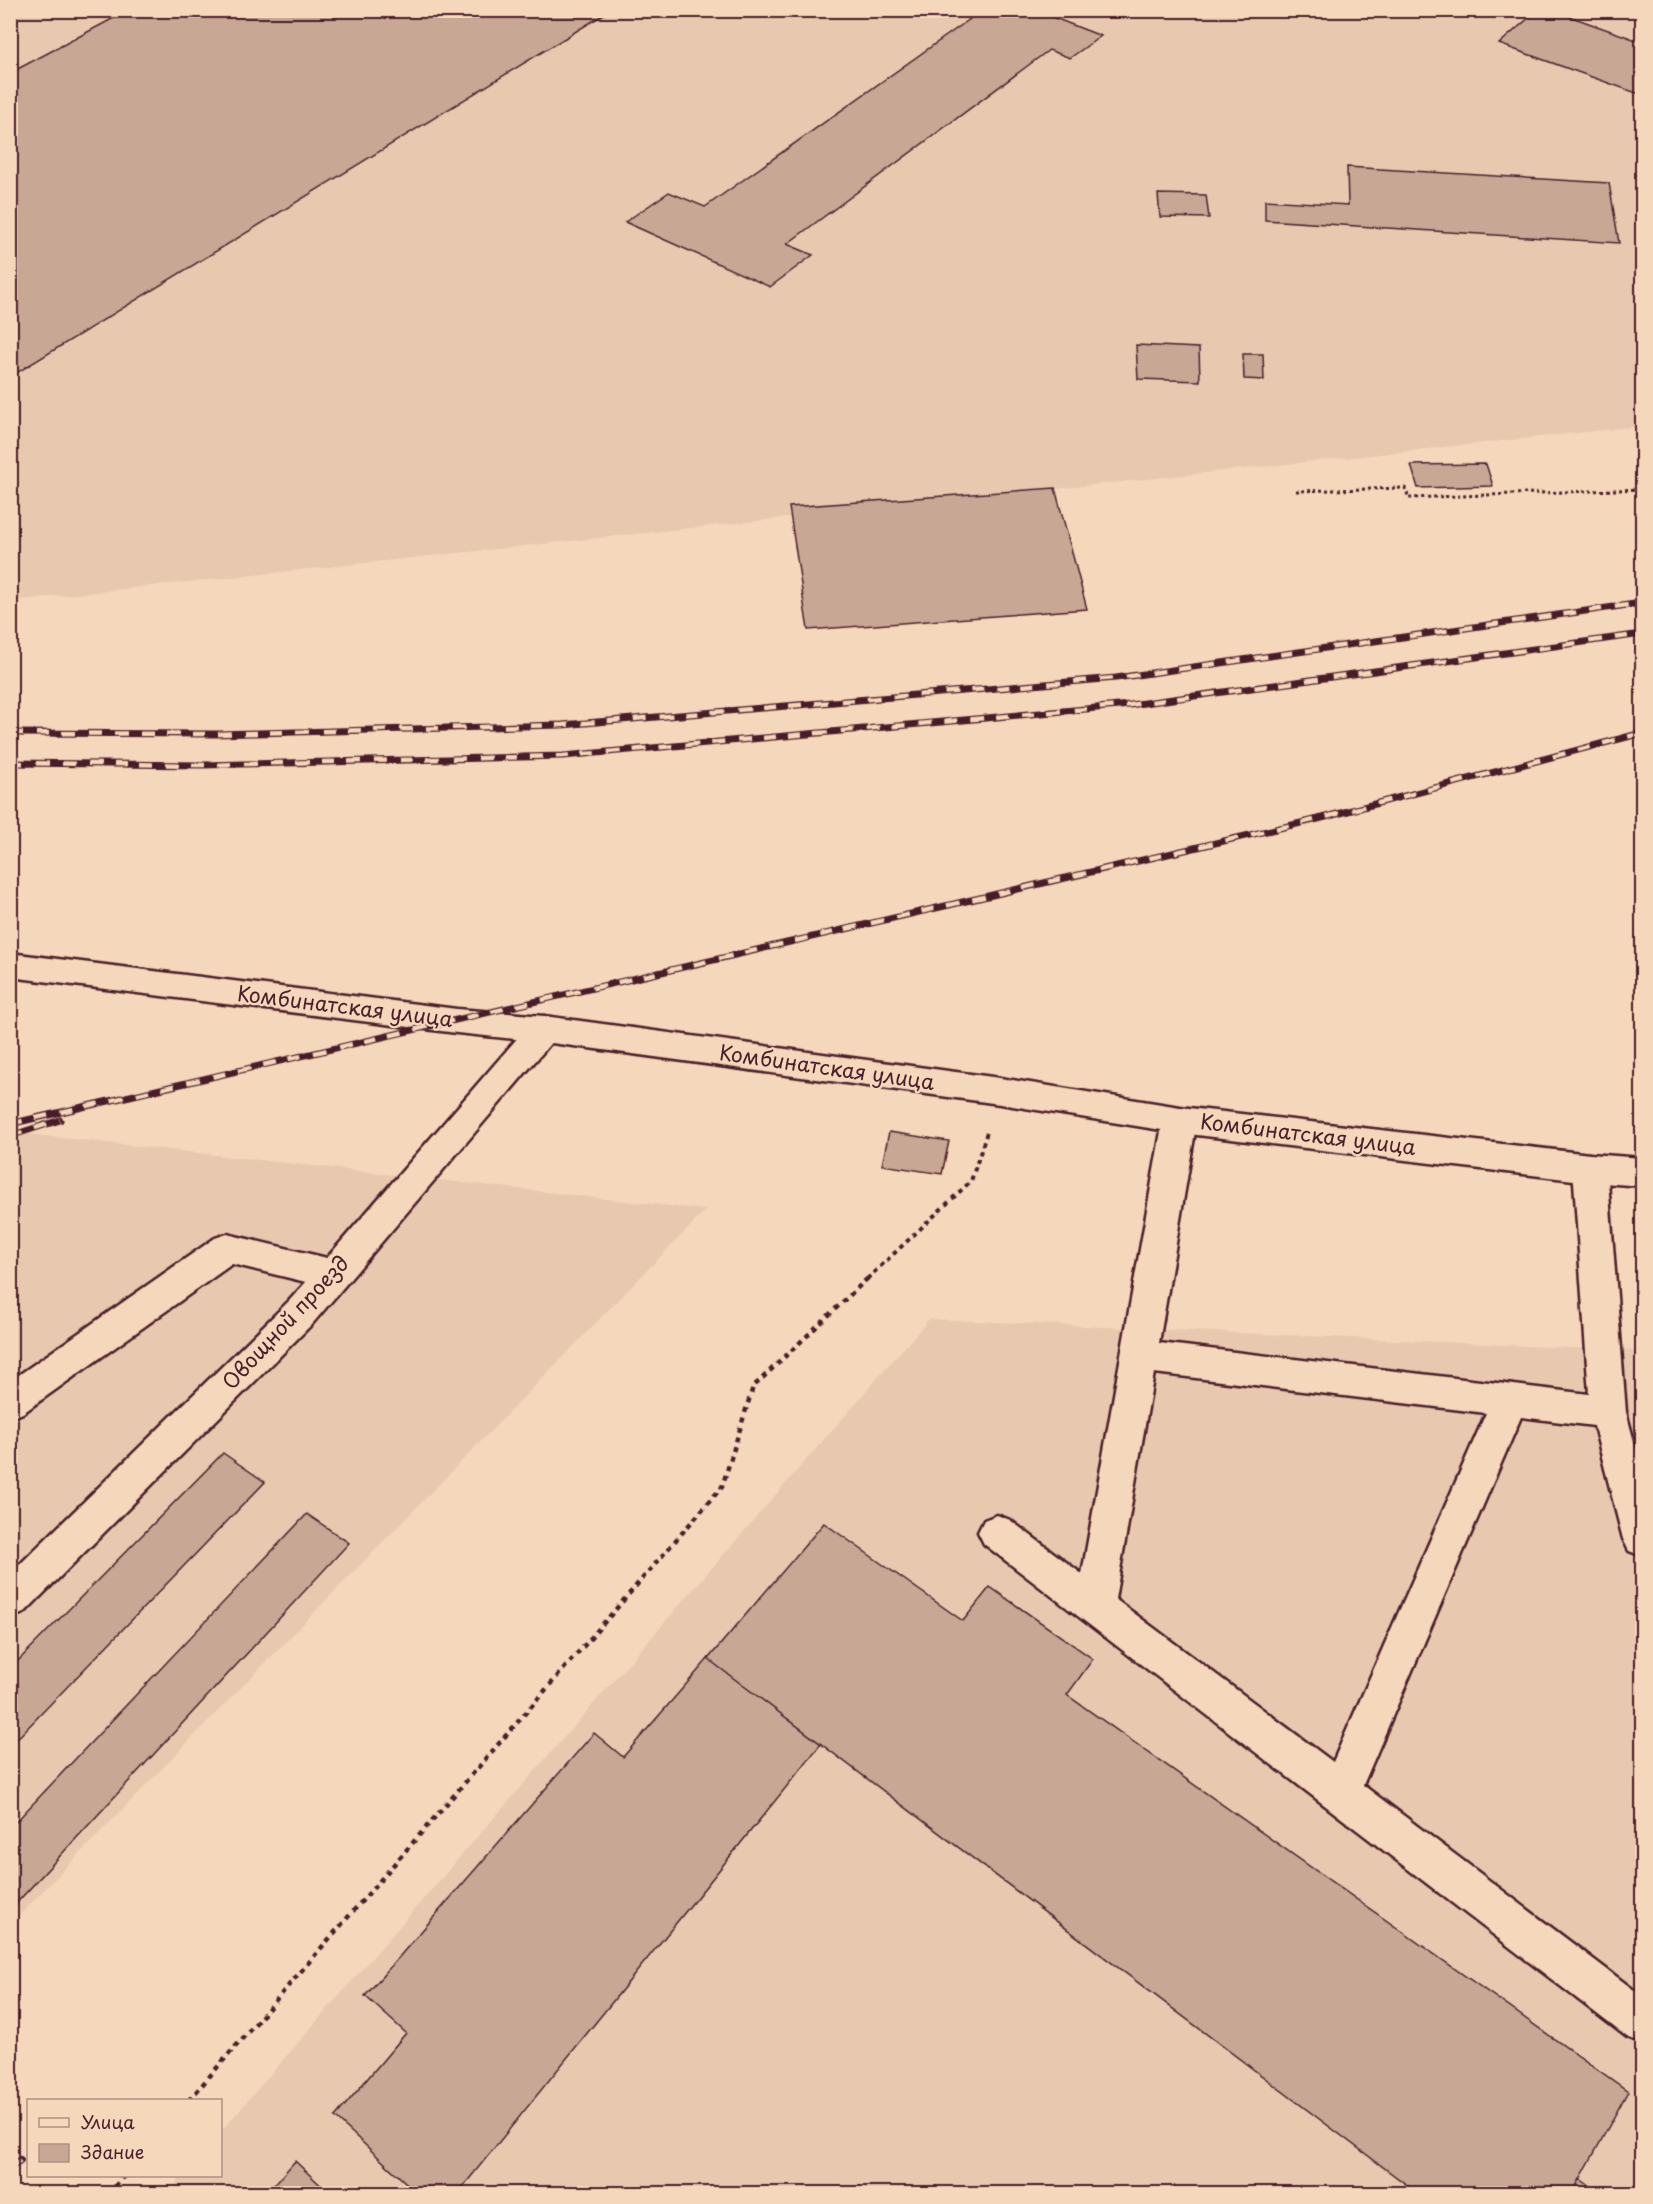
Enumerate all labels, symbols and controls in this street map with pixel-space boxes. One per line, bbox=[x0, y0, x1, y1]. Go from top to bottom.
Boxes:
street label: Комбинатская улица bbox=[236, 976, 456, 1034]
street label: Комбинатская улица bbox=[718, 1035, 938, 1097]
street label: Комбинатская улица bbox=[1199, 1104, 1419, 1162]
street label: Овощной проезд bbox=[214, 1247, 355, 1396]
legend bbox=[27, 2099, 222, 2177]
text: Улица bbox=[81, 2108, 135, 2135]
text: Здание bbox=[81, 2138, 144, 2165]

